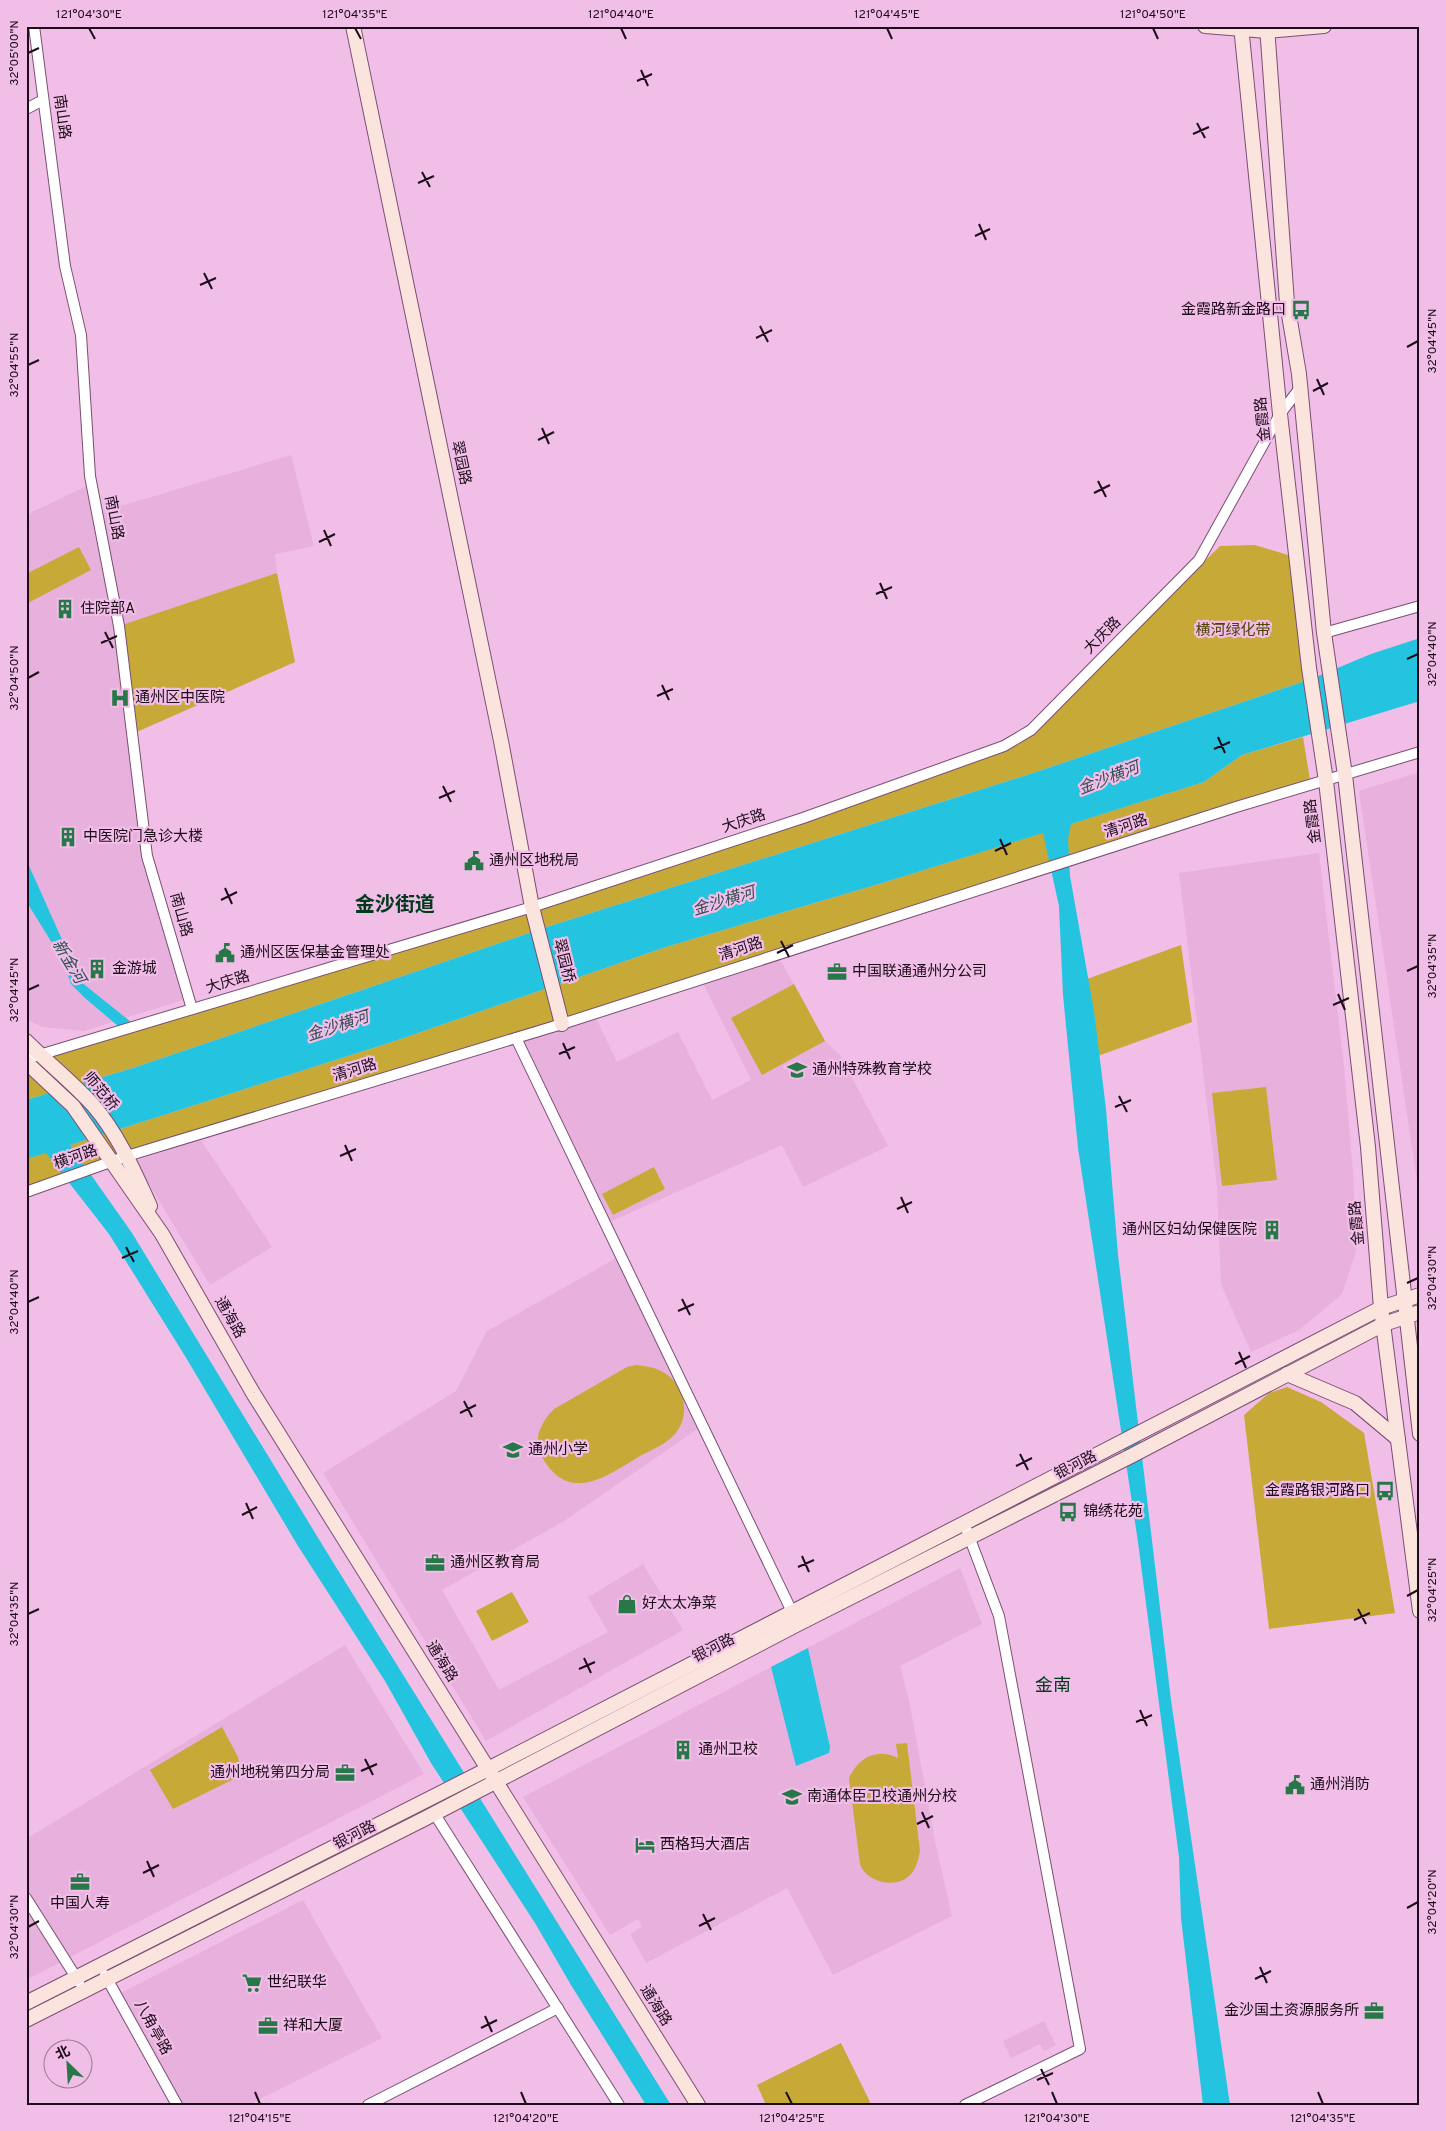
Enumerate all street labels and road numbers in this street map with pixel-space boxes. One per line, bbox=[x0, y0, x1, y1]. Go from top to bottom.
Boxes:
street label: 南山路 bbox=[48, 93, 74, 141]
street label: 金霞路 bbox=[1252, 396, 1276, 442]
street label: 翠园路 bbox=[446, 439, 474, 487]
street label: 南山路 bbox=[99, 494, 127, 542]
street label: 大庆路 bbox=[1080, 613, 1126, 659]
street label: 金霞路 bbox=[1302, 798, 1326, 844]
street label: 大庆路 bbox=[720, 806, 768, 838]
street label: 清河路 bbox=[1102, 811, 1150, 843]
street label: 南山路 bbox=[165, 891, 195, 939]
street label: 清河路 bbox=[717, 934, 765, 966]
street label: 翠园桥 bbox=[548, 937, 578, 985]
street label: 大庆路 bbox=[204, 967, 252, 999]
street label: 清河路 bbox=[331, 1055, 379, 1087]
street label: 师范桥 bbox=[78, 1069, 122, 1115]
street label: 横河路 bbox=[52, 1142, 100, 1174]
street label: 金霞路 bbox=[1347, 1200, 1369, 1246]
street label: 通海路 bbox=[210, 1294, 248, 1342]
street label: 银河路 bbox=[1052, 1447, 1100, 1485]
street label: 银河路 bbox=[690, 1630, 738, 1668]
street label: 通海路 bbox=[421, 1638, 461, 1686]
street label: 银河路 bbox=[331, 1817, 379, 1855]
street label: 通海路 bbox=[635, 1982, 675, 2030]
street label: 八角亭路 bbox=[129, 1997, 176, 2059]

